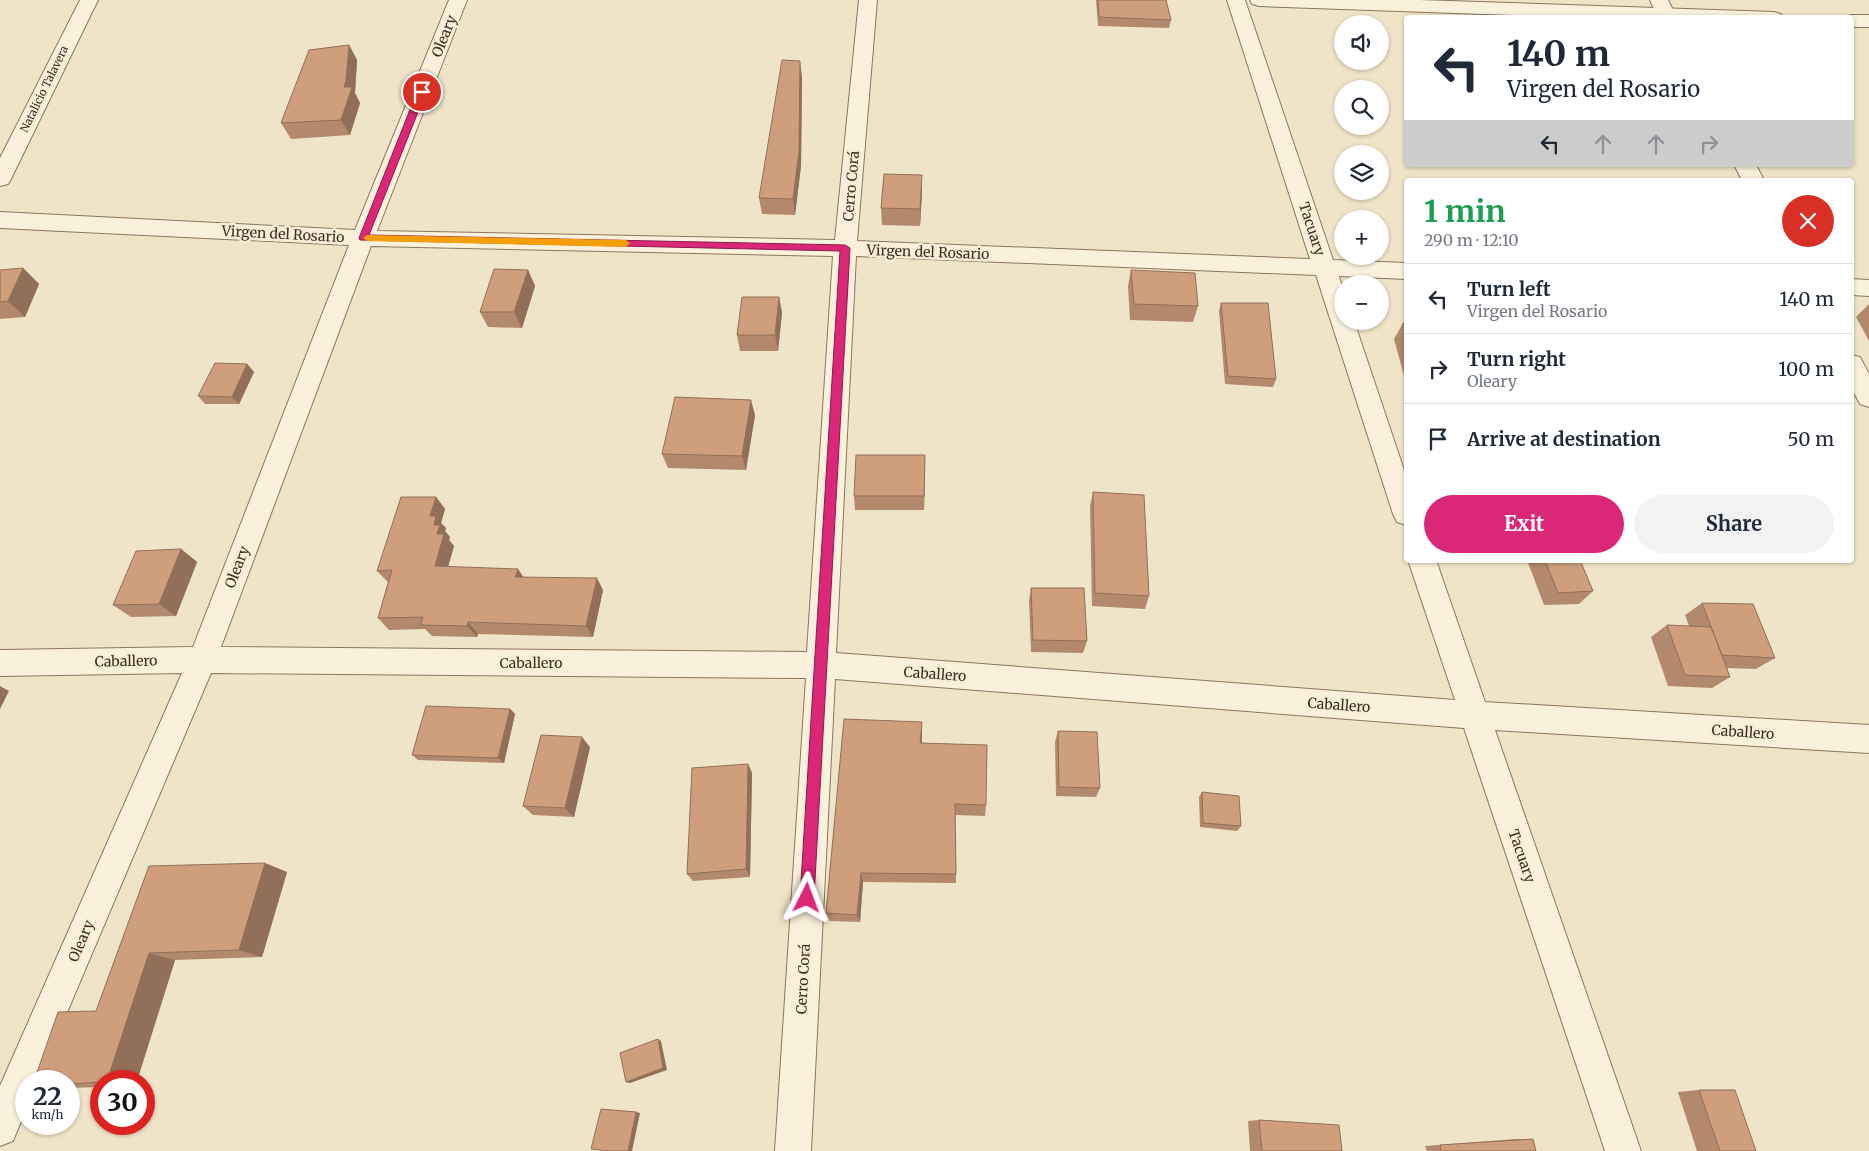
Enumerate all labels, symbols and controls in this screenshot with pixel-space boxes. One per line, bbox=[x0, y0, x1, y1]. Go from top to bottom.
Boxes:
street label: Oleary bbox=[427, 12, 461, 60]
map controls bbox=[1334, 15, 1389, 330]
button: sound bbox=[1334, 15, 1389, 70]
text: 140 m bbox=[1507, 32, 1610, 76]
icon: left bbox=[1424, 35, 1489, 100]
street label: Natalicio Talavera bbox=[17, 43, 71, 135]
pin bbox=[401, 71, 443, 113]
text: Virgen del Rosario bbox=[1507, 75, 1700, 103]
icon: arrive bbox=[408, 78, 436, 106]
button: search bbox=[1334, 80, 1389, 135]
icon: left bbox=[1536, 130, 1564, 158]
icon: ahead bbox=[1589, 130, 1617, 158]
icon: ahead bbox=[1642, 130, 1670, 158]
icon: right bbox=[1695, 130, 1723, 158]
button: layers bbox=[1334, 145, 1389, 200]
street label: Cerro Corá bbox=[839, 149, 863, 222]
text: 1 min bbox=[1424, 192, 1506, 230]
button: close bbox=[1782, 195, 1834, 247]
street label: Tacuary bbox=[1295, 200, 1329, 259]
button: + bbox=[1334, 210, 1389, 265]
street label: Virgen del Rosario bbox=[220, 222, 345, 246]
text: 290 m · 12:10 bbox=[1424, 230, 1519, 250]
street label: Virgen del Rosario bbox=[865, 241, 990, 263]
button: − bbox=[1334, 275, 1389, 330]
text: Turn left bbox=[1467, 277, 1551, 301]
icon: left bbox=[1424, 285, 1452, 313]
text: 140 m bbox=[1779, 287, 1834, 311]
text: Virgen del Rosario bbox=[1467, 301, 1607, 321]
text: Turn right bbox=[1467, 347, 1566, 371]
icon: right bbox=[1424, 355, 1452, 383]
text: 100 m bbox=[1778, 357, 1834, 381]
text: Oleary bbox=[1467, 371, 1517, 391]
icon: arrive bbox=[1424, 425, 1452, 453]
text: Arrive at destination bbox=[1467, 427, 1661, 451]
text: 50 m bbox=[1788, 427, 1834, 451]
button: Exit bbox=[1424, 495, 1624, 553]
button: Share bbox=[1634, 495, 1834, 553]
street label: Oleary bbox=[221, 543, 254, 591]
street label: Caballero bbox=[94, 651, 158, 671]
street label: Caballero bbox=[500, 654, 562, 672]
street label: Caballero bbox=[903, 663, 967, 685]
street label: Caballero bbox=[1307, 694, 1371, 716]
street label: Caballero bbox=[1711, 721, 1775, 743]
street label: Tacuary bbox=[1505, 827, 1540, 886]
position arrow bbox=[780, 871, 832, 923]
street label: Oleary bbox=[64, 917, 98, 965]
street label: Cerro Corá bbox=[792, 943, 814, 1015]
speed limit sign: 30 bbox=[90, 1070, 155, 1135]
text: 22 bbox=[33, 1080, 62, 1112]
text: km/h bbox=[32, 1107, 63, 1122]

